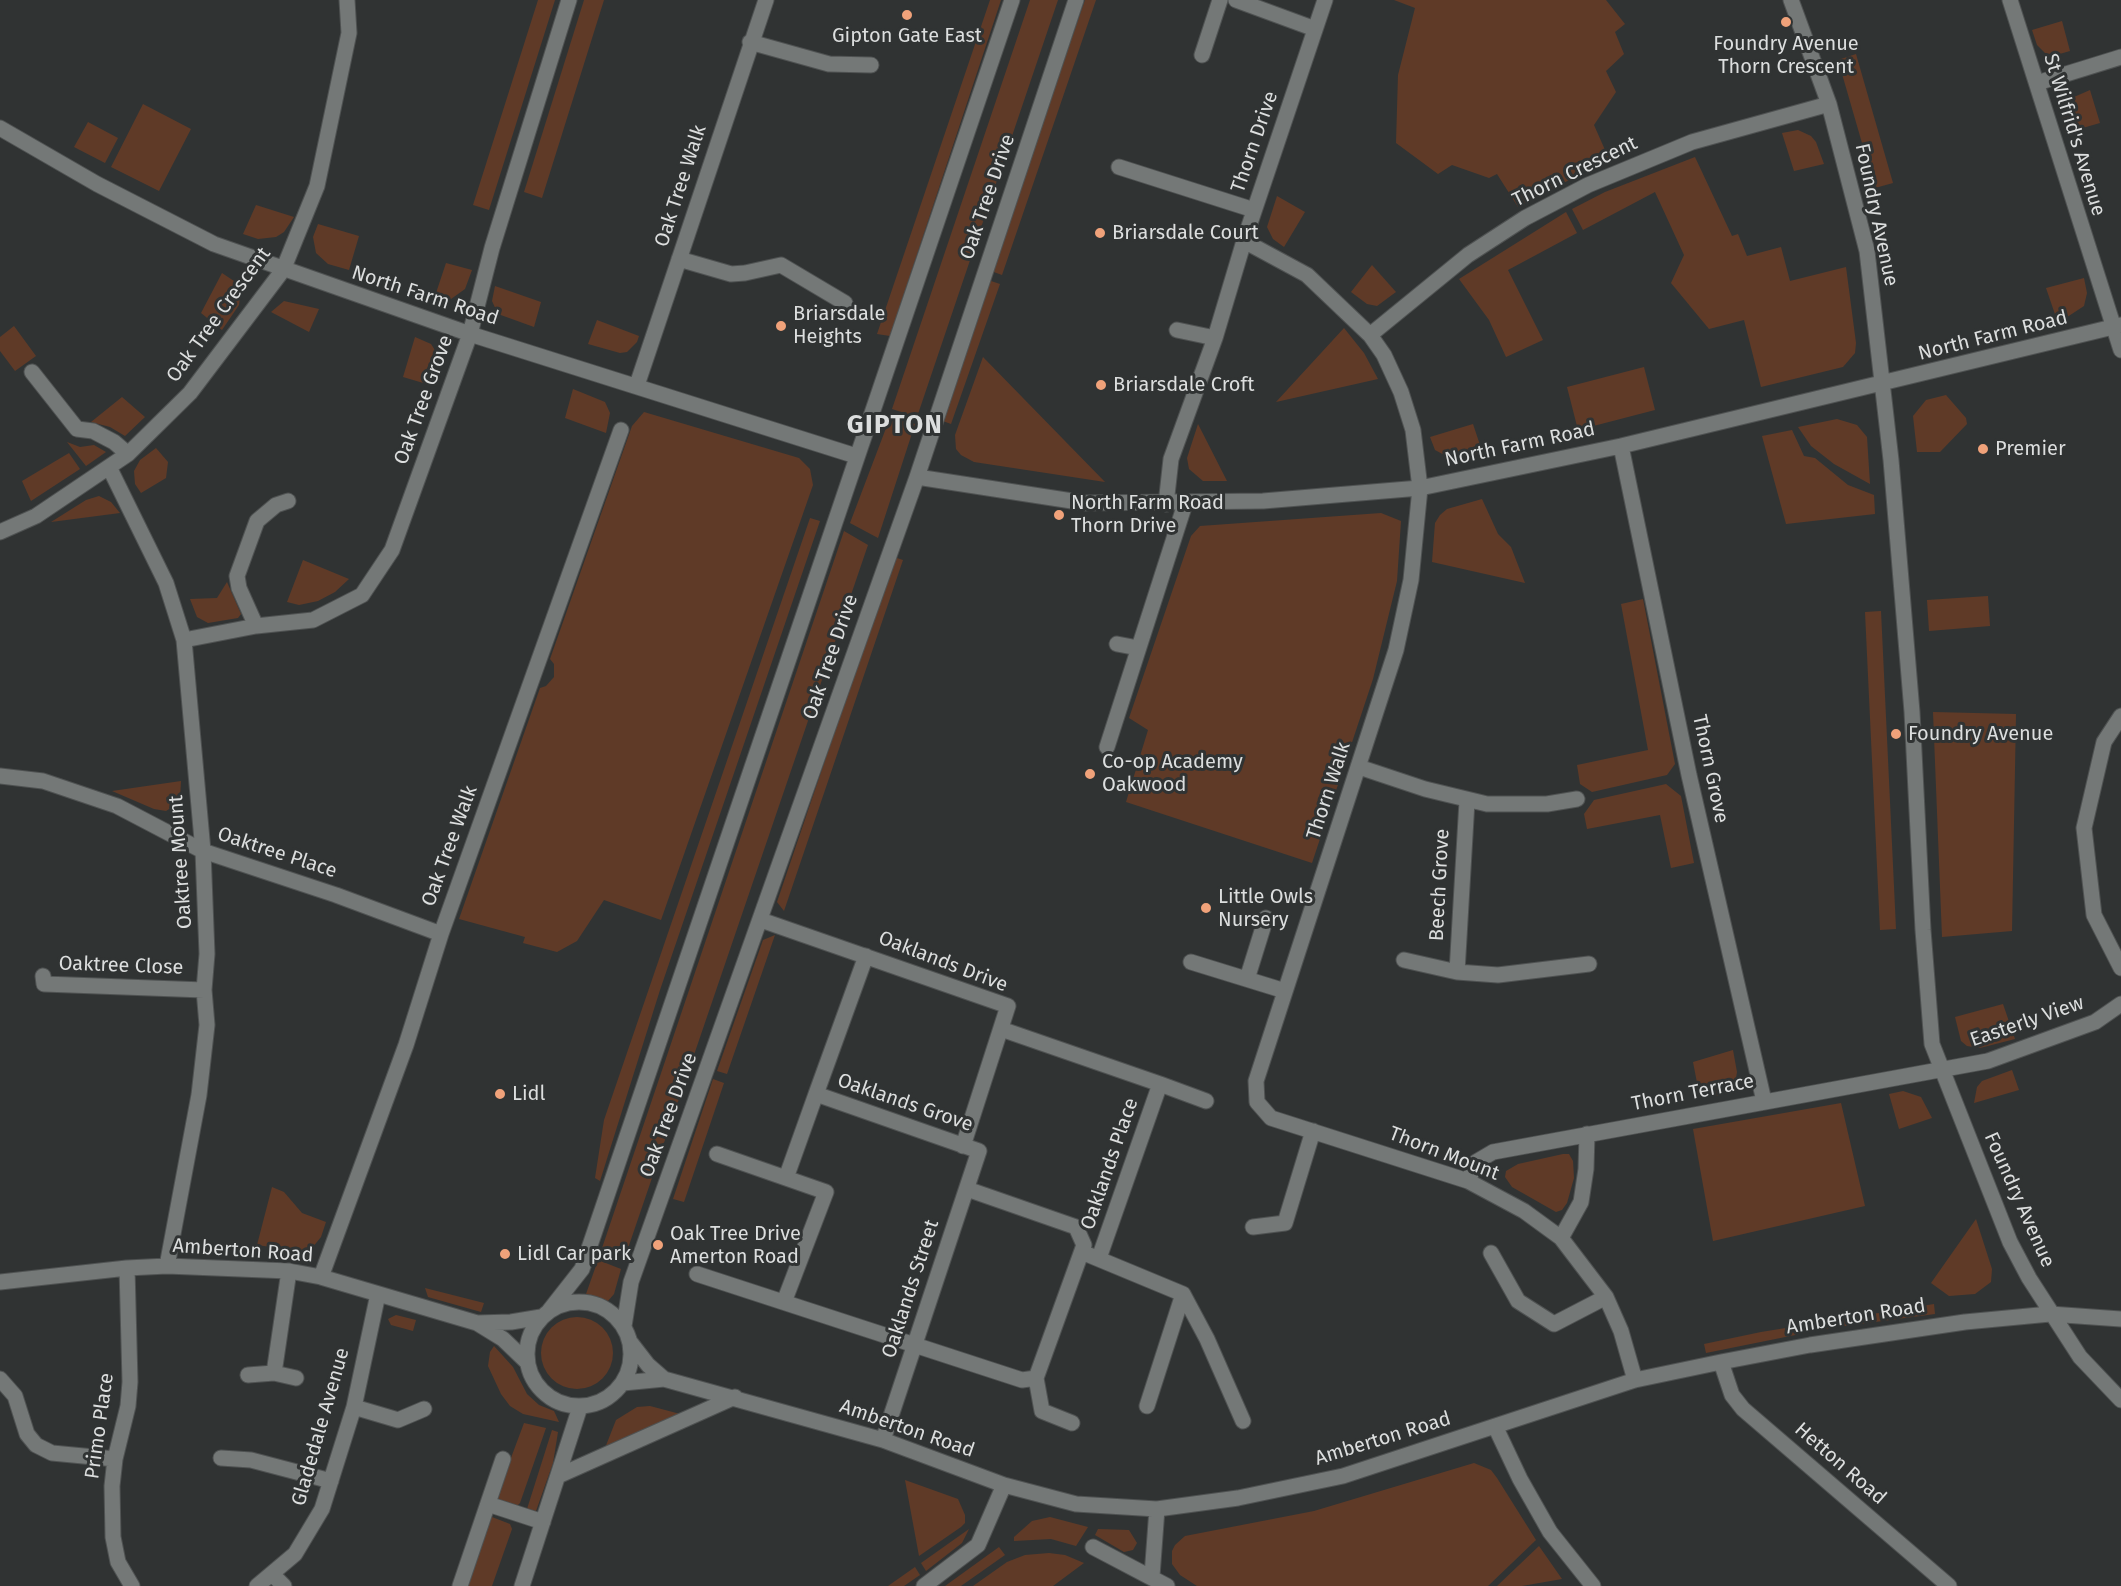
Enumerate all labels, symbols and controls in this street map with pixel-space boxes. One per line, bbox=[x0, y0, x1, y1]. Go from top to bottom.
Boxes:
marker: Gipton Gate East bbox=[900, 8, 914, 22]
marker: Foundry Avenue Thorn Crescent bbox=[1779, 15, 1793, 29]
place label: Gipton Gate East bbox=[832, 24, 982, 48]
place label: Foundry Avenue Thorn Crescent bbox=[1713, 32, 1859, 79]
street label: St Wilfrid's Avenue bbox=[2038, 51, 2110, 219]
street label: Thorn Drive bbox=[1226, 88, 1284, 196]
street label: Oak Tree Walk bbox=[650, 122, 712, 250]
street label: Oak Tree Drive bbox=[955, 131, 1021, 263]
street label: Thorn Crescent bbox=[1509, 131, 1641, 213]
street label: Foundry Avenue bbox=[1849, 141, 1903, 289]
place label: Briarsdale Court bbox=[1112, 221, 1259, 245]
marker: Briarsdale Court bbox=[1093, 226, 1107, 240]
street label: Oak Tree Crescent bbox=[162, 243, 276, 387]
street label: North Farm Road bbox=[348, 261, 502, 331]
place label: Briarsdale Heights bbox=[793, 302, 885, 349]
street label: North Farm Road bbox=[1916, 306, 2070, 366]
marker: Briarsdale Heights bbox=[774, 319, 788, 333]
street label: Oak Tree Grove bbox=[389, 332, 459, 468]
place label: Briarsdale Croft bbox=[1113, 373, 1254, 397]
marker: Briarsdale Croft bbox=[1094, 378, 1108, 392]
district label: GIPTON bbox=[847, 410, 943, 442]
street label: North Farm Road bbox=[1443, 417, 1597, 473]
place label: Premier bbox=[1995, 437, 2066, 461]
marker: Premier bbox=[1976, 442, 1990, 456]
place label: North Farm Road Thorn Drive bbox=[1071, 491, 1224, 538]
marker: North Farm Road Thorn Drive bbox=[1052, 508, 1066, 522]
street label: Oak Tree Drive bbox=[798, 591, 864, 723]
street label: Thorn Grove bbox=[1687, 712, 1733, 826]
place label: Foundry Avenue bbox=[1908, 722, 2053, 746]
marker: Foundry Avenue bbox=[1889, 727, 1903, 741]
street label: Thorn Walk bbox=[1302, 739, 1356, 843]
place label: Co-op Academy Oakwood bbox=[1102, 750, 1243, 797]
marker: Co-op Academy Oakwood bbox=[1083, 767, 1097, 781]
street label: Oak Tree Walk bbox=[417, 782, 483, 910]
street label: Oaktree Mount bbox=[164, 794, 198, 930]
street label: Oaktree Place bbox=[214, 822, 340, 884]
street label: Beech Grove bbox=[1425, 828, 1455, 942]
place label: Little Owls Nursery bbox=[1218, 885, 1313, 932]
marker: Little Owls Nursery bbox=[1199, 901, 1213, 915]
street label: Oaklands Drive bbox=[875, 926, 1011, 998]
street label: Oaktree Close bbox=[58, 952, 184, 980]
street label: Easterly View bbox=[1967, 991, 2087, 1053]
street label: Oak Tree Drive bbox=[635, 1049, 703, 1181]
street label: Oaklands Grove bbox=[834, 1069, 976, 1137]
street label: Thorn Terrace bbox=[1630, 1069, 1756, 1117]
place label: Lidl bbox=[512, 1082, 545, 1106]
marker: Lidl bbox=[493, 1087, 507, 1101]
street label: Oaklands Place bbox=[1076, 1095, 1144, 1233]
street label: Thorn Mount bbox=[1385, 1122, 1503, 1186]
street label: Foundry Avenue bbox=[1978, 1129, 2060, 1271]
street label: Oaklands Street bbox=[877, 1217, 945, 1361]
place label: Oak Tree Drive Amerton Road bbox=[670, 1222, 801, 1269]
street label: Amberton Road bbox=[172, 1234, 314, 1268]
marker: Oak Tree Drive Amerton Road bbox=[651, 1238, 665, 1252]
place label: Lidl Car park bbox=[517, 1242, 631, 1266]
marker: Lidl Car park bbox=[498, 1247, 512, 1261]
street label: Amberton Road bbox=[1785, 1294, 1927, 1340]
street label: Gladedale Avenue bbox=[287, 1345, 355, 1509]
street label: Primo Place bbox=[81, 1371, 119, 1481]
street label: Amberton Road bbox=[837, 1395, 977, 1463]
street label: Amberton Road bbox=[1312, 1407, 1454, 1471]
street label: Hetton Road bbox=[1789, 1418, 1891, 1510]

